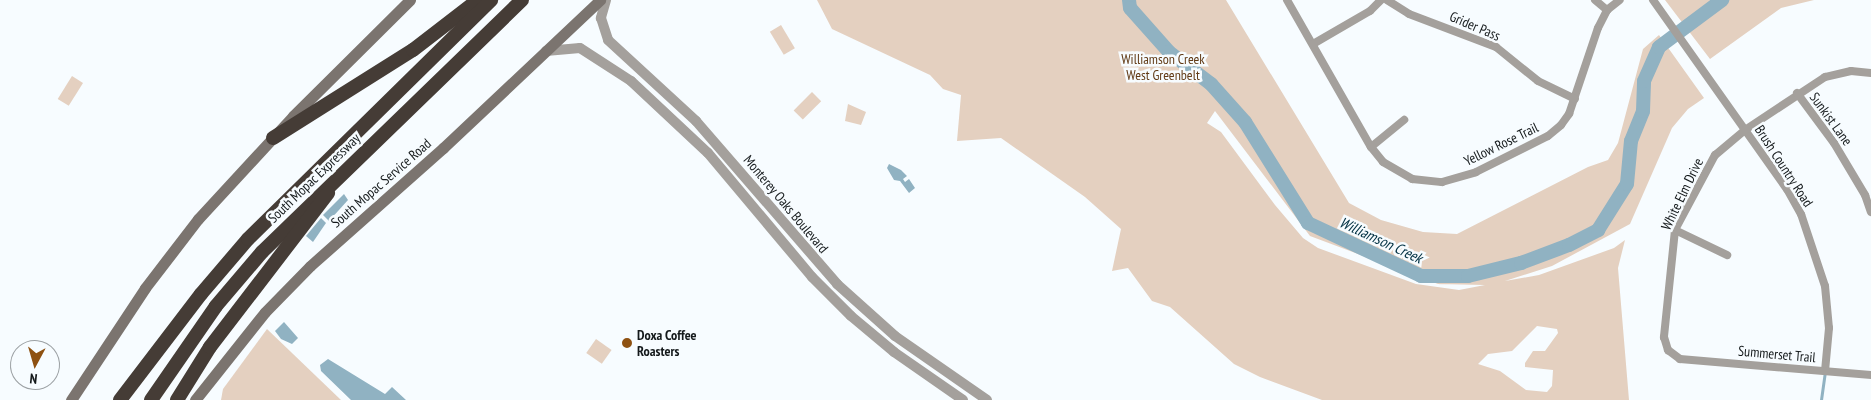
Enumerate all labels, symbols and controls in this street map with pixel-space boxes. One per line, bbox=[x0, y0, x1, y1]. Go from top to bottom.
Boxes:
street label: Grider Pass bbox=[1447, 8, 1503, 44]
park label: Williamson Creek West Greenbelt bbox=[1121, 51, 1205, 84]
street label: Sunkist Lane bbox=[1806, 89, 1856, 149]
street label: Yellow Rose Trail bbox=[1461, 119, 1541, 169]
street label: Brush Country Road bbox=[1751, 122, 1817, 210]
street label: South Mopac Expressway bbox=[264, 130, 364, 226]
street label: South Mopac Service Road bbox=[328, 135, 434, 231]
street label: Monterey Oaks Boulevard bbox=[740, 151, 832, 257]
street label: White Elm Drive bbox=[1657, 155, 1707, 233]
water label: Williamson Creek bbox=[1337, 213, 1425, 267]
place label: Doxa Coffee Roasters bbox=[637, 327, 697, 360]
marker: Doxa Coffee Roasters bbox=[621, 337, 633, 349]
north arrow bbox=[10, 340, 60, 390]
street label: Summerset Trail bbox=[1737, 342, 1817, 366]
text: N bbox=[29, 370, 38, 388]

